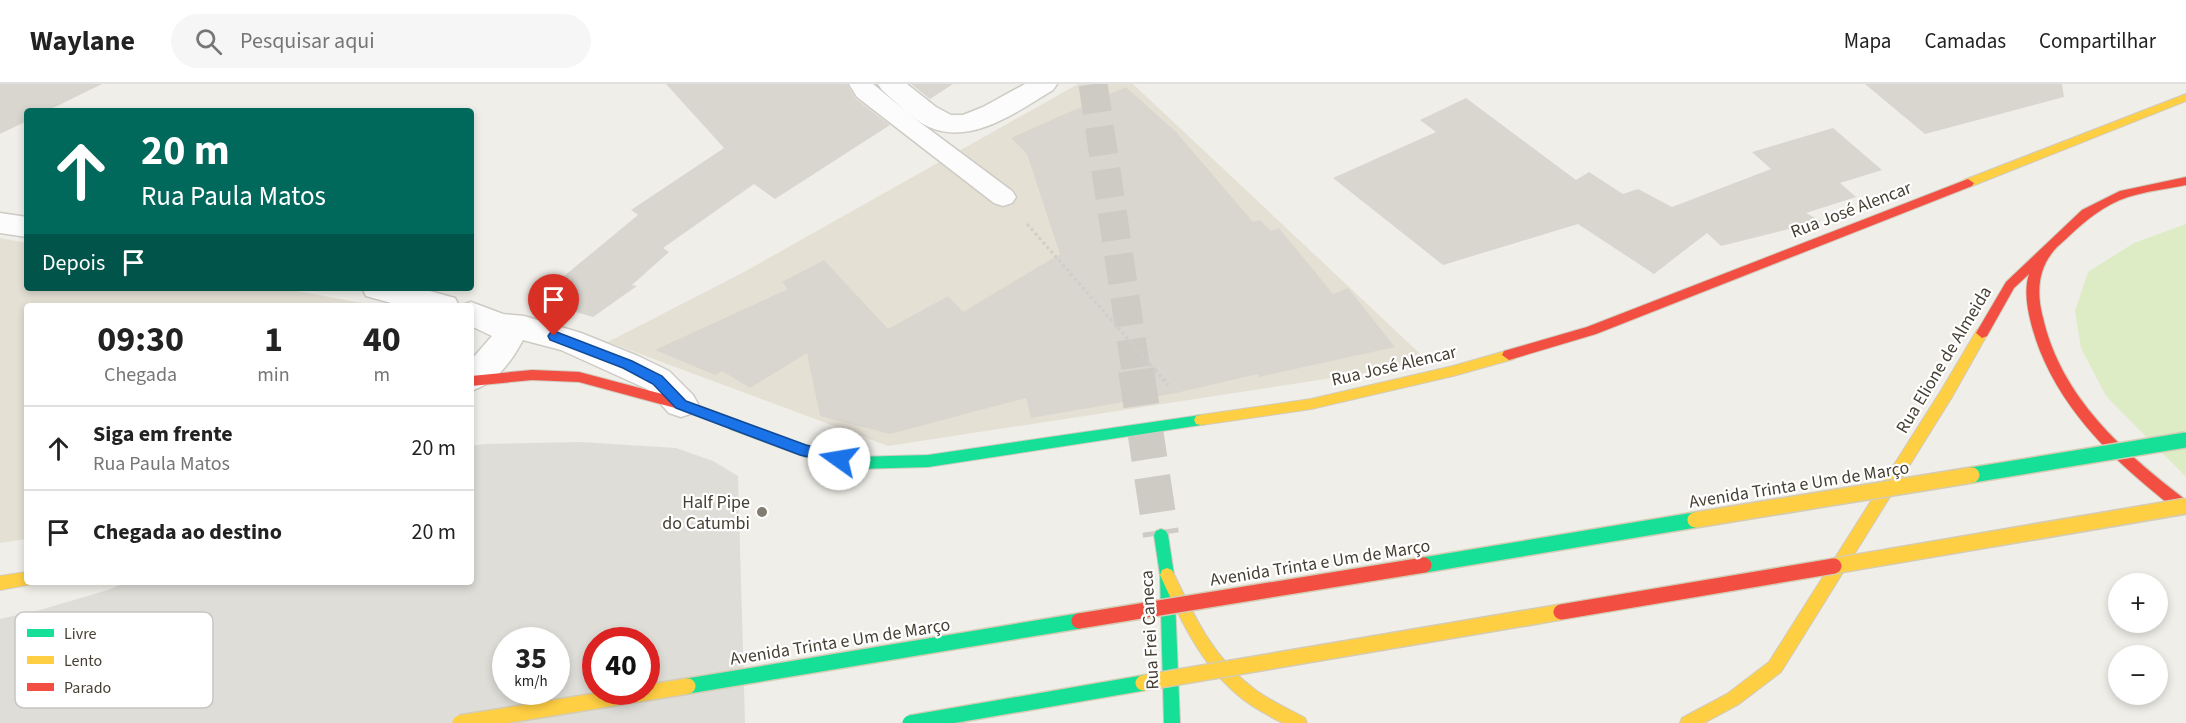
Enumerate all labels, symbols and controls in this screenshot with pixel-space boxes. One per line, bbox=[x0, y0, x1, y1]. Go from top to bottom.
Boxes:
search box bbox=[171, 14, 591, 68]
text: Waylane bbox=[30, 21, 135, 61]
icon: search bbox=[192, 25, 225, 58]
text: Pesquisar aqui bbox=[240, 25, 375, 57]
text: Mapa bbox=[1844, 26, 1891, 56]
text: Camadas bbox=[1924, 26, 2006, 56]
text: Compartilhar bbox=[2039, 26, 2156, 56]
text: 20 m bbox=[141, 121, 230, 181]
icon: ahead bbox=[42, 132, 120, 210]
street label: Rua José Alencar bbox=[1787, 175, 1916, 245]
text: Rua Paula Matos bbox=[141, 177, 326, 216]
icon: arrive bbox=[117, 246, 150, 279]
text: Depois bbox=[42, 247, 105, 279]
pin bbox=[528, 274, 579, 336]
street label: Rua Elione de Almeida bbox=[1890, 282, 1998, 438]
icon: arrive bbox=[537, 283, 570, 316]
text: 09:30 bbox=[97, 314, 184, 365]
text: 1 bbox=[264, 314, 283, 365]
text: 40 bbox=[363, 314, 401, 365]
street label: Rua José Alencar bbox=[1329, 339, 1460, 393]
text: Chegada bbox=[104, 361, 177, 389]
text: min bbox=[257, 361, 290, 389]
text: m bbox=[373, 361, 390, 389]
text: Siga em frente bbox=[93, 418, 233, 450]
position arrow bbox=[807, 427, 871, 491]
icon: ahead bbox=[42, 432, 75, 465]
text: 20 m bbox=[411, 432, 456, 464]
text: Rua Paula Matos bbox=[93, 450, 230, 478]
street label: Avenida Trinta e Um de Março bbox=[1687, 455, 1911, 515]
place label: Half Pipe do Catumbi bbox=[662, 490, 750, 536]
marker: Half Pipe do Catumbi bbox=[755, 505, 769, 519]
icon: arrive bbox=[42, 516, 75, 549]
text: Chegada ao destino bbox=[93, 516, 282, 548]
text: 20 m bbox=[411, 516, 456, 548]
street label: Avenida Trinta e Um de Março bbox=[1208, 533, 1432, 593]
street label: Rua Frei Caneca bbox=[1134, 570, 1166, 690]
map controls bbox=[2108, 573, 2168, 705]
button: + bbox=[2108, 573, 2168, 633]
legend bbox=[15, 612, 213, 708]
street label: Avenida Trinta e Um de Março bbox=[728, 612, 952, 672]
text: Livre bbox=[64, 623, 97, 645]
speed limit sign: 40 bbox=[582, 627, 660, 705]
text: 35 bbox=[515, 637, 547, 680]
button: − bbox=[2108, 645, 2168, 705]
text: Lento bbox=[64, 650, 102, 672]
text: km/h bbox=[514, 671, 548, 692]
text: Parado bbox=[64, 677, 111, 699]

